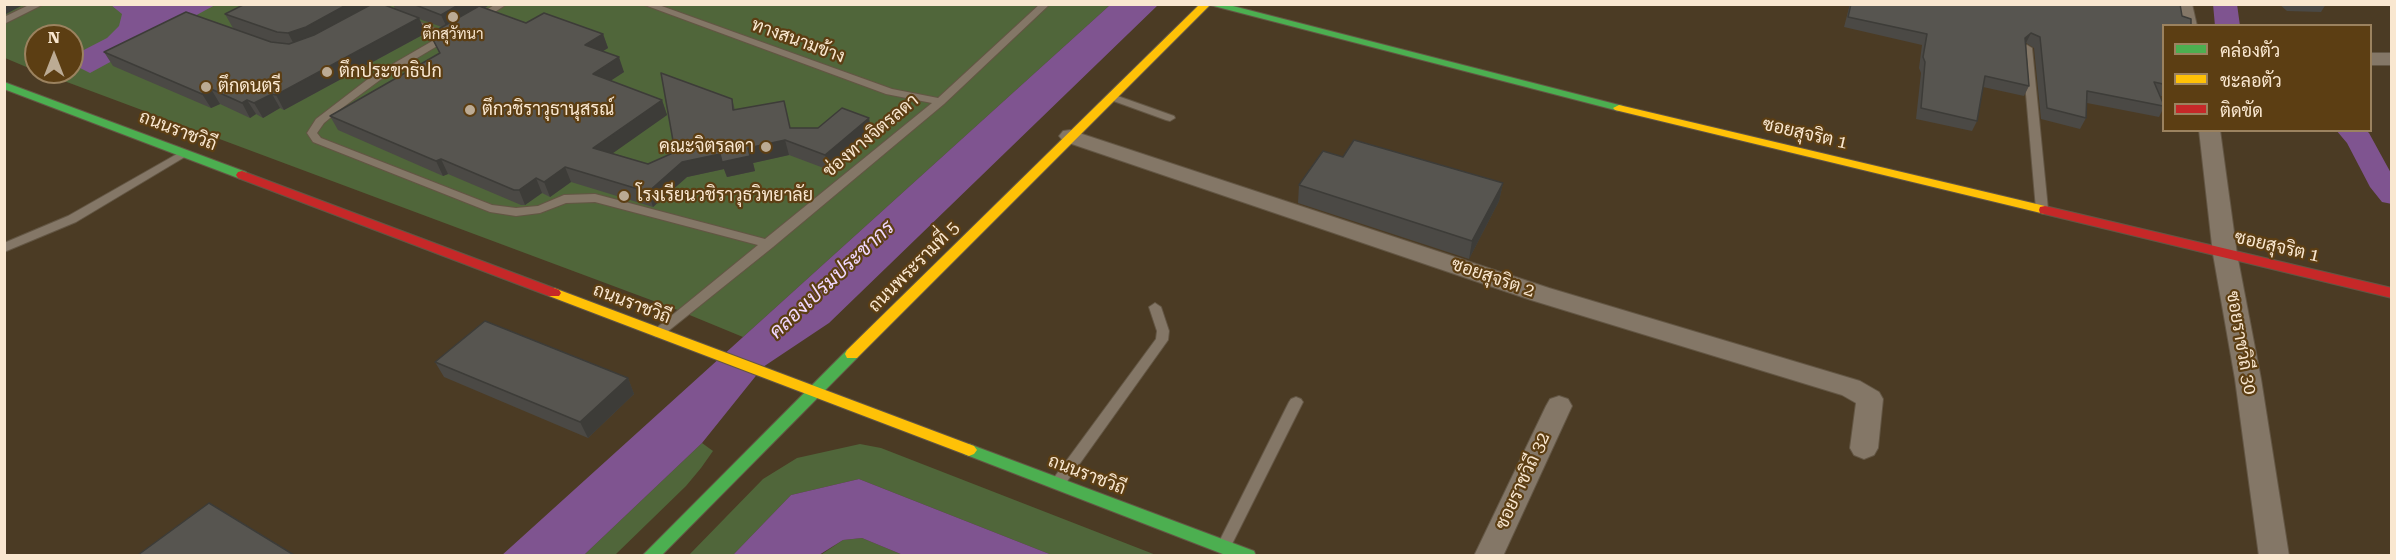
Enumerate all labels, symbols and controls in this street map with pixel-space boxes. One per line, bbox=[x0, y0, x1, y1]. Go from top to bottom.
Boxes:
marker: ตึกสุวัทนา bbox=[446, 10, 460, 24]
street label: ทางสนามข้าง bbox=[748, 14, 848, 68]
north arrow bbox=[24, 24, 84, 84]
legend bbox=[2162, 24, 2372, 132]
place label: ตึกสุวัทนา bbox=[423, 26, 483, 44]
text: N bbox=[48, 28, 60, 47]
text: คล่องตัว bbox=[2220, 40, 2280, 61]
place label: ตึกประขาธิปก bbox=[339, 61, 442, 83]
marker: ตึกประขาธิปก bbox=[320, 65, 334, 79]
text: ชะลอตัว bbox=[2220, 70, 2282, 91]
place label: ตึกดนตรี bbox=[218, 76, 281, 98]
marker: ตึกดนตรี bbox=[199, 80, 213, 94]
street label: ช่องทางจิตรลดา bbox=[819, 90, 923, 182]
place label: ตึกวชิราวุธานุสรณ์ bbox=[482, 99, 614, 121]
text: ติดขัด bbox=[2220, 100, 2263, 121]
marker: ตึกวชิราวุธานุสรณ์ bbox=[463, 103, 477, 117]
street label: ถนนราชวิถี bbox=[136, 106, 220, 156]
street label: ซอยสุจริต 1 bbox=[1760, 114, 1850, 154]
place label: คณะจิตรลดา bbox=[659, 136, 754, 158]
marker: คณะจิตรลดา bbox=[759, 140, 773, 154]
place label: โรงเรียนวชิราวุธวิทยาลัย bbox=[636, 185, 813, 207]
marker: โรงเรียนวชิราวุธวิทยาลัย bbox=[617, 189, 631, 203]
water label: คลองเปรมประชากร bbox=[764, 216, 900, 344]
street label: ถนนพระรามที่ 5 bbox=[864, 217, 964, 317]
street label: ซอยสุจริต 1 bbox=[2232, 227, 2322, 267]
street label: ซอยสุจริต 2 bbox=[1449, 254, 1537, 302]
street label: ถนนราชวิถี bbox=[590, 279, 674, 329]
street label: ซอยราชวิถี 30 bbox=[2221, 290, 2261, 396]
street label: ซอยราชวิถี 32 bbox=[1491, 429, 1555, 533]
street label: ถนนราชวิถี bbox=[1045, 450, 1129, 500]

